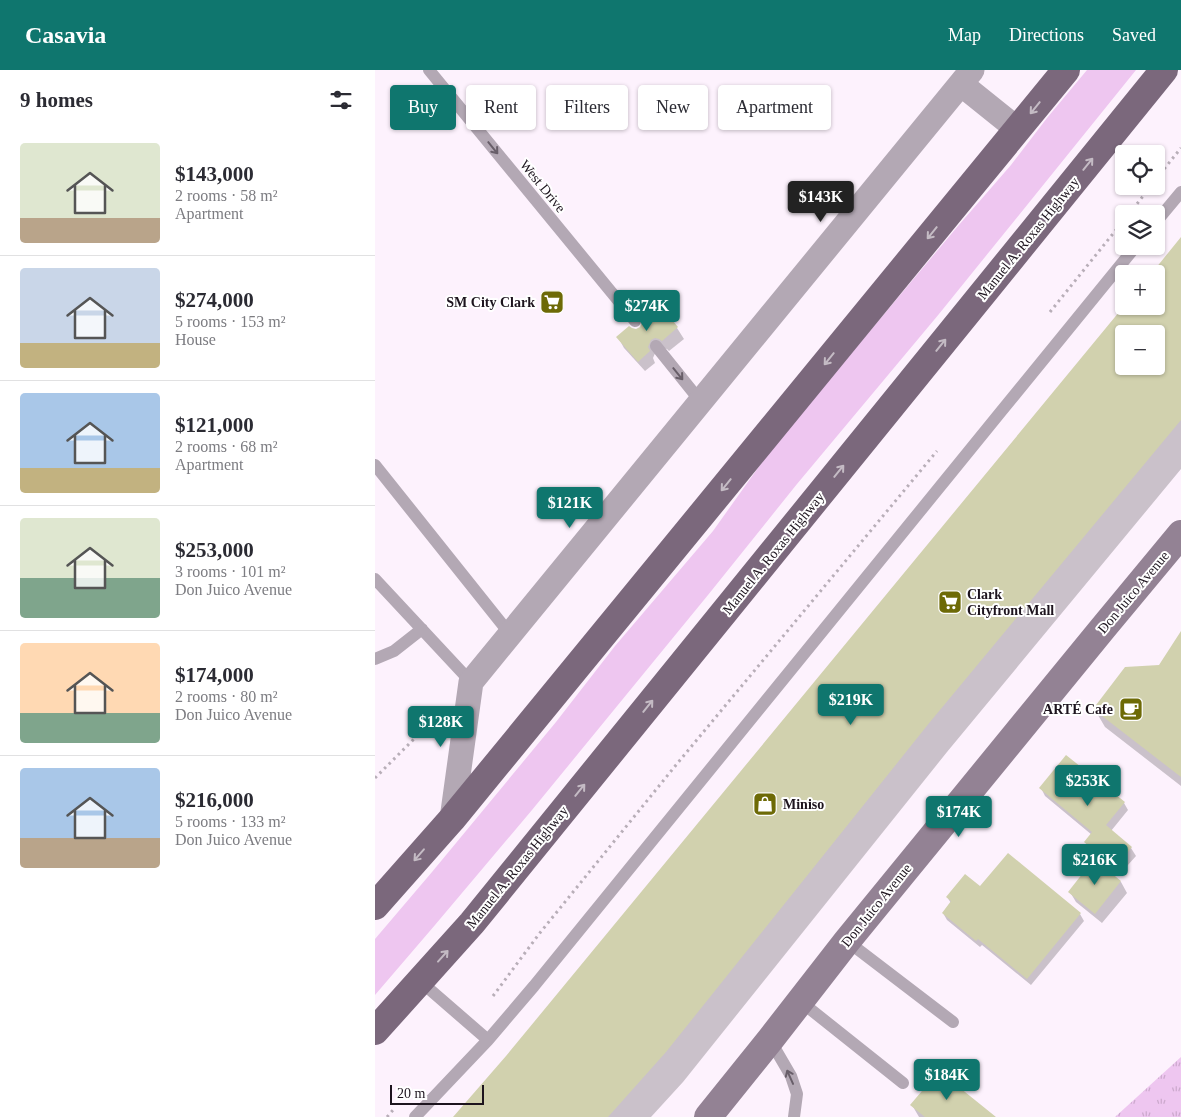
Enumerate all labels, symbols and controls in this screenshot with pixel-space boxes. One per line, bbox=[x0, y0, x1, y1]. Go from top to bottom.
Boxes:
text: Casavia bbox=[25, 22, 106, 48]
text: Map bbox=[948, 25, 981, 45]
text: Directions bbox=[1009, 25, 1084, 45]
text: Saved bbox=[1112, 25, 1156, 45]
chip: Buy bbox=[390, 85, 456, 130]
chip: Rent bbox=[466, 85, 536, 130]
chip: Filters bbox=[546, 85, 628, 130]
chip: New bbox=[638, 85, 708, 130]
chip: Apartment bbox=[718, 85, 831, 130]
icon: filters bbox=[327, 86, 355, 114]
text: 9 homes bbox=[20, 88, 93, 112]
one-way arrow bbox=[1029, 101, 1040, 114]
one-way arrow bbox=[487, 141, 498, 154]
map controls bbox=[1115, 145, 1165, 375]
button: locate bbox=[1115, 145, 1165, 195]
street label: West Drive bbox=[517, 157, 568, 216]
one-way arrow bbox=[1082, 158, 1093, 171]
text: $143,000 bbox=[175, 162, 254, 186]
icon: home bbox=[60, 163, 120, 223]
street label: Manuel A. Roxas Highway bbox=[975, 174, 1082, 302]
pin: $143K bbox=[786, 180, 856, 223]
text: 2 rooms · 58 m² bbox=[175, 187, 278, 204]
text: $143K bbox=[799, 188, 843, 205]
text: Apartment bbox=[175, 205, 243, 222]
button: layers bbox=[1115, 205, 1165, 255]
one-way arrow bbox=[926, 227, 937, 240]
button: + bbox=[1115, 265, 1165, 315]
icon: home bbox=[60, 288, 120, 348]
text: $274,000 bbox=[175, 288, 254, 312]
supermarket icon: SM City Clark bbox=[539, 289, 565, 315]
pin: $274K bbox=[612, 290, 682, 332]
place label: SM City Clark bbox=[446, 295, 535, 310]
text: $274K bbox=[625, 297, 669, 314]
text: 5 rooms · 153 m² bbox=[175, 313, 286, 330]
button: − bbox=[1115, 325, 1165, 375]
text: House bbox=[175, 331, 216, 348]
one-way arrow bbox=[936, 339, 947, 352]
one-way arrow bbox=[823, 352, 834, 365]
one-way arrow bbox=[673, 367, 684, 380]
icon: home bbox=[60, 413, 120, 473]
text: $121,000 bbox=[175, 413, 254, 437]
text: 2 rooms · 68 m² bbox=[175, 438, 278, 455]
text: Apartment bbox=[175, 456, 243, 473]
one-way arrow bbox=[833, 465, 844, 478]
one-way arrow bbox=[720, 478, 731, 491]
pin: $121K bbox=[535, 486, 605, 529]
street label: Manuel A. Roxas Highway bbox=[720, 489, 827, 617]
text: $121K bbox=[548, 494, 592, 511]
icon: home bbox=[60, 538, 120, 598]
text: $253,000 bbox=[175, 538, 254, 562]
street label: Don Juico Avenue bbox=[1095, 548, 1172, 636]
text: 3 rooms · 101 m² bbox=[175, 563, 286, 580]
text: Don Juico Avenue bbox=[175, 581, 292, 598]
place label: Clark Cityfront Mall bbox=[967, 587, 1054, 618]
supermarket icon: Clark Cityfront Mall bbox=[937, 589, 963, 615]
icon: home bbox=[60, 663, 120, 723]
text: $174,000 bbox=[175, 663, 254, 687]
pin: $219K bbox=[816, 684, 886, 726]
text: 2 rooms · 80 m² bbox=[175, 688, 278, 705]
text: $219K bbox=[829, 691, 873, 708]
cafe icon: ARTÉ Cafe bbox=[1118, 696, 1144, 722]
one-way arrow bbox=[643, 700, 654, 713]
place label: ARTÉ Cafe bbox=[1043, 701, 1113, 717]
text: Don Juico Avenue bbox=[175, 706, 292, 723]
pin: $128K bbox=[406, 706, 476, 748]
text: $128K bbox=[419, 713, 463, 730]
pin: $253K bbox=[1053, 764, 1123, 807]
text: $253K bbox=[1066, 772, 1110, 789]
one-way arrow bbox=[574, 784, 585, 797]
icon: home bbox=[60, 788, 120, 848]
text: $216,000 bbox=[175, 788, 254, 812]
shop icon: Miniso bbox=[752, 791, 778, 817]
pin: $174K bbox=[924, 796, 994, 838]
place label: Miniso bbox=[783, 797, 824, 812]
street label: Manuel A. Roxas Highway bbox=[464, 803, 571, 931]
text: $174K bbox=[937, 803, 981, 820]
text: 5 rooms · 133 m² bbox=[175, 813, 286, 830]
text: Don Juico Avenue bbox=[175, 831, 292, 848]
pin: $216K bbox=[1060, 844, 1130, 886]
one-way arrow bbox=[414, 849, 425, 862]
text: $216K bbox=[1073, 851, 1117, 868]
street label: Don Juico Avenue bbox=[838, 861, 914, 950]
one-way arrow bbox=[437, 949, 448, 962]
pin: $184K bbox=[912, 1058, 982, 1101]
text: $184K bbox=[925, 1066, 969, 1083]
one-way arrow bbox=[785, 1070, 795, 1085]
scale bar bbox=[390, 1082, 484, 1105]
text: 20 m bbox=[397, 1086, 425, 1101]

